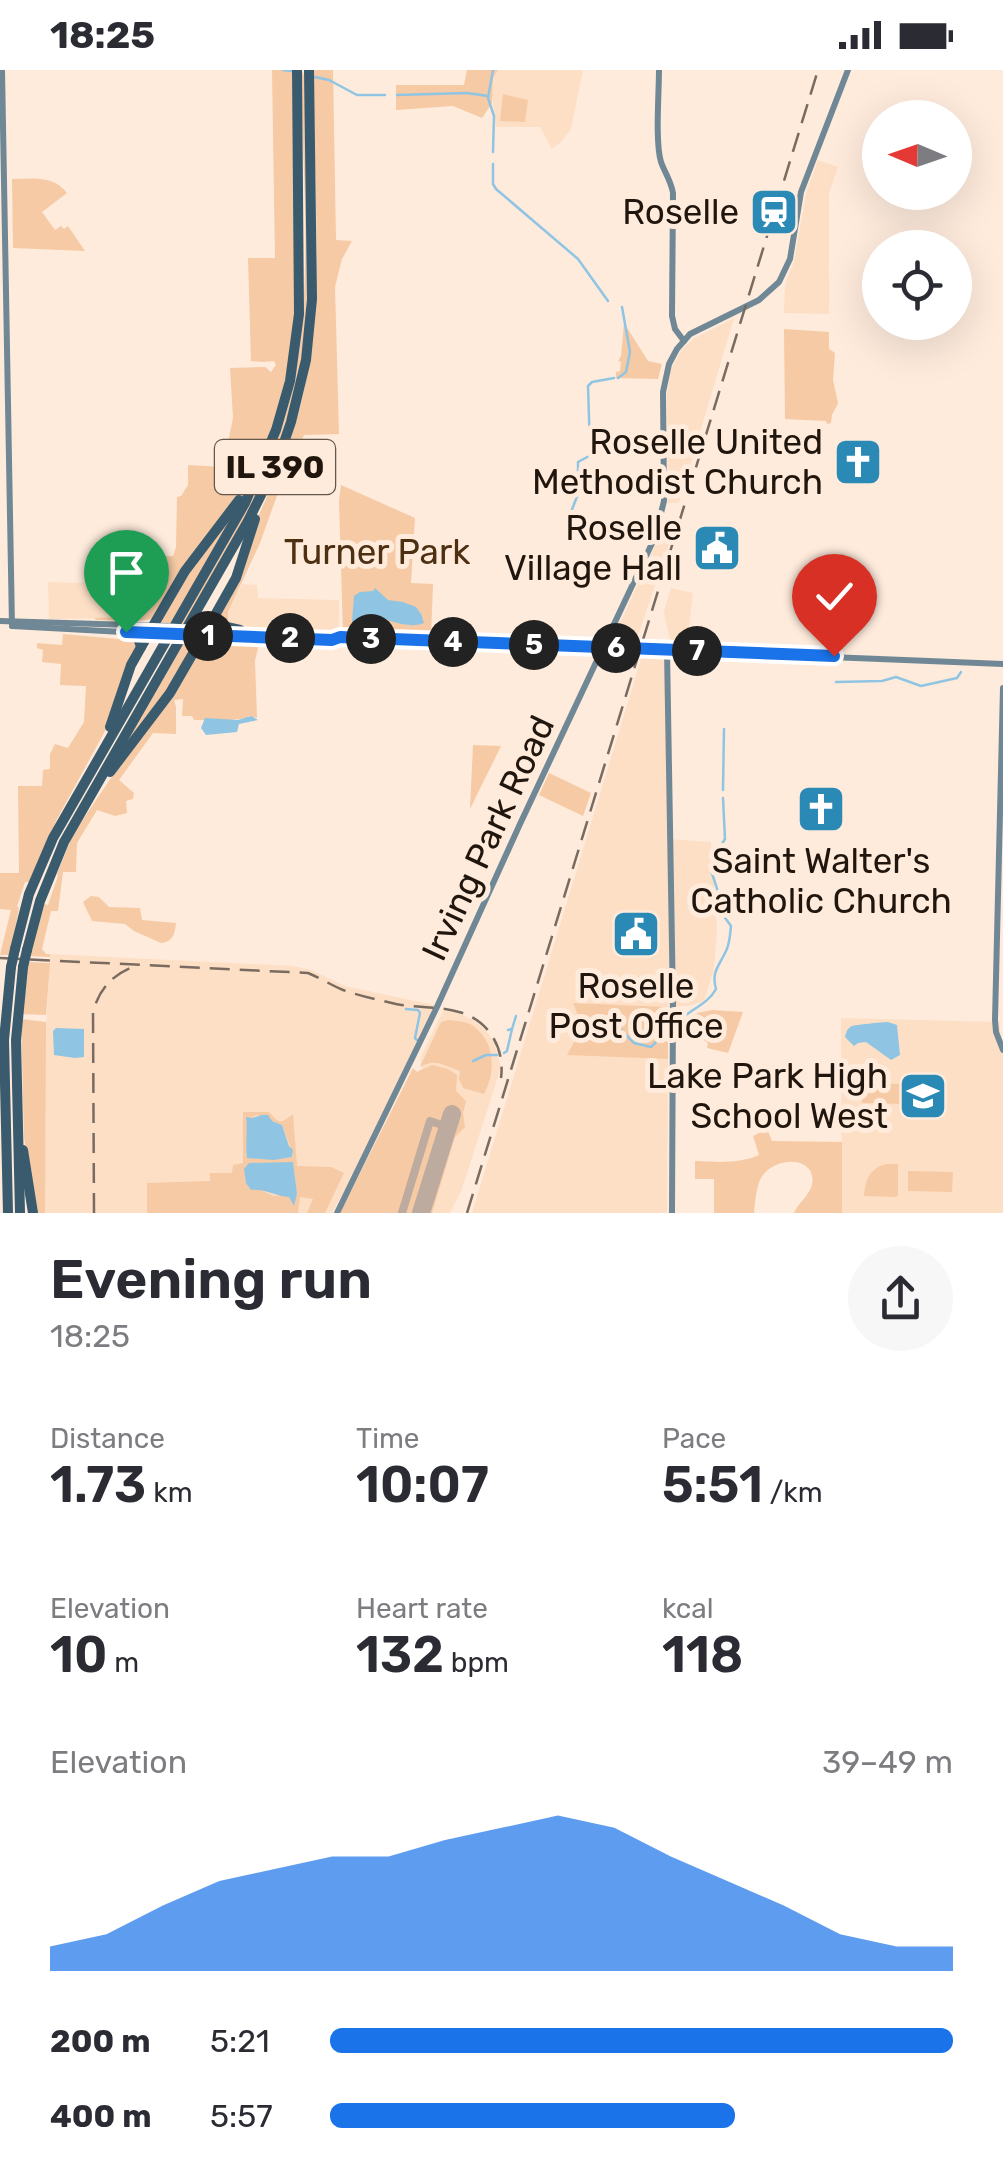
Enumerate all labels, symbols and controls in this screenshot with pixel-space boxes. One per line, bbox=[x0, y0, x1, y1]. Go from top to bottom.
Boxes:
text: 18:25 bbox=[50, 12, 155, 58]
north arrow bbox=[862, 100, 972, 210]
map controls bbox=[862, 100, 972, 340]
station icon: Roselle bbox=[748, 186, 800, 238]
place label: Roselle bbox=[622, 191, 739, 233]
button: locate bbox=[862, 230, 972, 340]
place label: Roselle United Methodist Church bbox=[532, 421, 823, 503]
church icon: Roselle United Methodist Church bbox=[832, 436, 884, 488]
road number: IL 390 bbox=[215, 440, 335, 494]
place label: Roselle Village Hall bbox=[504, 507, 682, 589]
public building icon: Roselle Village Hall bbox=[691, 522, 743, 574]
pin bbox=[84, 530, 169, 633]
park label: Turner Park bbox=[284, 531, 470, 573]
icon: arrive bbox=[99, 545, 154, 600]
pin bbox=[792, 554, 877, 657]
icon: check bbox=[807, 569, 862, 624]
pin: 1 bbox=[183, 611, 233, 661]
pin: 2 bbox=[265, 613, 315, 663]
pin: 3 bbox=[346, 614, 396, 664]
pin: 4 bbox=[428, 617, 478, 667]
text: 1 bbox=[201, 619, 215, 652]
pin: 5 bbox=[509, 620, 559, 670]
text: 2 bbox=[281, 621, 299, 654]
text: 3 bbox=[362, 622, 380, 655]
pin: 6 bbox=[591, 623, 641, 673]
text: 4 bbox=[443, 625, 463, 658]
pin: 7 bbox=[672, 626, 722, 676]
text: 5 bbox=[525, 628, 543, 661]
text: 6 bbox=[607, 631, 625, 664]
text: 7 bbox=[689, 634, 705, 667]
street label: Irving Park Road bbox=[413, 709, 563, 967]
church icon: Saint Walter's Catholic Church bbox=[795, 783, 847, 835]
place label: Saint Walter's Catholic Church bbox=[690, 840, 952, 922]
public building icon: Roselle Post Office bbox=[610, 908, 662, 960]
place label: Roselle Post Office bbox=[549, 965, 723, 1047]
place label: Lake Park High School West bbox=[647, 1055, 888, 1137]
school or university icon: Lake Park High School West bbox=[897, 1070, 949, 1122]
button: share bbox=[848, 1246, 953, 1351]
text: Evening run bbox=[50, 1247, 372, 1312]
text: 18:25 bbox=[50, 1317, 130, 1355]
text: Distance bbox=[50, 1422, 165, 1455]
text: Time bbox=[356, 1422, 419, 1455]
text: Pace bbox=[662, 1422, 726, 1455]
text: 1.73 bbox=[50, 1455, 146, 1515]
text: 10:07 bbox=[356, 1455, 489, 1515]
text: 5:51 bbox=[662, 1455, 763, 1515]
text: km bbox=[146, 1476, 193, 1509]
text: /km bbox=[763, 1476, 823, 1509]
text: Elevation bbox=[50, 1592, 170, 1625]
text: Heart rate bbox=[356, 1592, 488, 1625]
text: kcal bbox=[662, 1592, 713, 1625]
text: 10 bbox=[50, 1625, 107, 1685]
text: 132 bbox=[356, 1625, 444, 1685]
text: 118 bbox=[662, 1625, 743, 1685]
text: m bbox=[107, 1646, 139, 1679]
text: bpm bbox=[444, 1646, 509, 1679]
text: Elevation bbox=[50, 1743, 187, 1781]
text: 39–49 m bbox=[822, 1743, 953, 1781]
text: 200 m bbox=[50, 2022, 150, 2060]
text: 5:21 bbox=[210, 2022, 270, 2060]
text: 400 m bbox=[50, 2097, 152, 2135]
text: 5:57 bbox=[210, 2097, 273, 2135]

